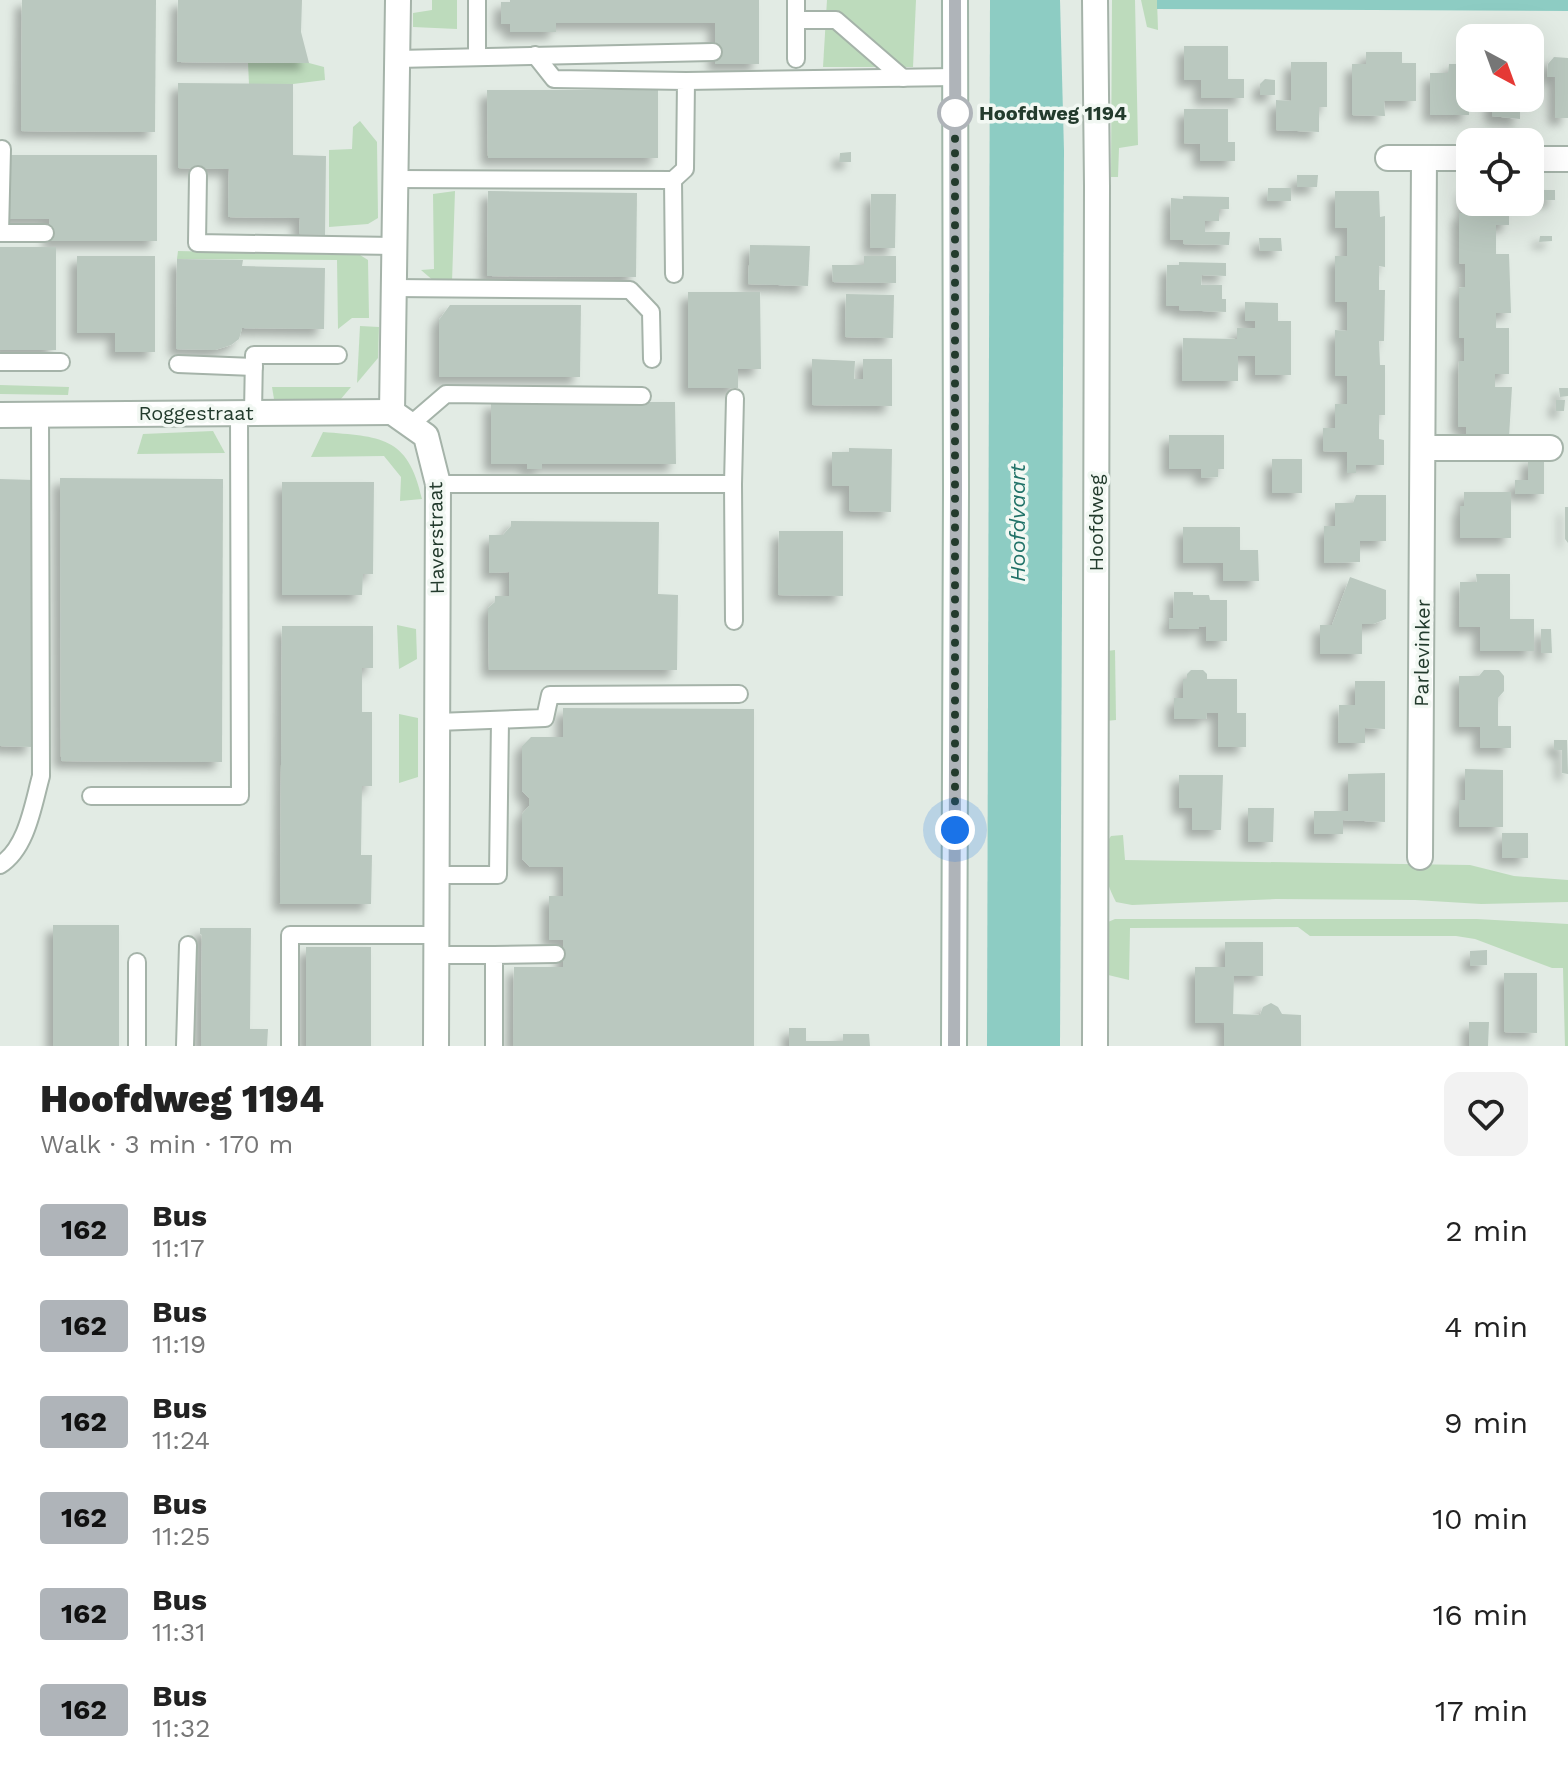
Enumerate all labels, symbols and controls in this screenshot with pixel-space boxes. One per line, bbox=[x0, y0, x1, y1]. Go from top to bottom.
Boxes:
north arrow bbox=[1456, 24, 1544, 112]
map controls bbox=[1456, 24, 1544, 216]
marker: Hoofdweg 1194 bbox=[938, 96, 972, 130]
place label: Hoofdweg 1194 bbox=[979, 101, 1127, 125]
button: locate bbox=[1456, 128, 1544, 216]
street label: Roggestraat bbox=[138, 401, 254, 425]
water label: Hoofdvaart bbox=[1005, 463, 1030, 582]
street label: Hoofdweg bbox=[1084, 474, 1108, 572]
street label: Haverstraat bbox=[423, 481, 449, 595]
street label: Parlevinker bbox=[1409, 599, 1435, 707]
your location bbox=[935, 810, 975, 850]
button: heart bbox=[1444, 1072, 1528, 1156]
text: Hoofdweg 1194 bbox=[40, 1077, 324, 1121]
text: Walk · 3 min · 170 m bbox=[40, 1129, 293, 1159]
text: Bus bbox=[152, 1198, 207, 1233]
text: 162 bbox=[61, 1213, 107, 1246]
text: 2 min bbox=[1445, 1213, 1528, 1248]
text: 11:17 bbox=[152, 1233, 205, 1263]
text: Bus bbox=[152, 1294, 207, 1329]
text: 162 bbox=[61, 1309, 107, 1342]
text: 4 min bbox=[1444, 1309, 1528, 1344]
text: 11:19 bbox=[152, 1329, 206, 1359]
text: Bus bbox=[152, 1390, 207, 1425]
text: 162 bbox=[61, 1405, 107, 1438]
text: 9 min bbox=[1444, 1405, 1528, 1440]
text: 11:24 bbox=[152, 1425, 210, 1455]
text: Bus bbox=[152, 1486, 207, 1521]
text: 162 bbox=[61, 1501, 107, 1534]
text: 10 min bbox=[1432, 1501, 1528, 1536]
text: 11:25 bbox=[152, 1521, 210, 1551]
text: Bus bbox=[152, 1582, 207, 1617]
text: 162 bbox=[61, 1597, 107, 1630]
text: 16 min bbox=[1433, 1597, 1528, 1632]
text: 11:31 bbox=[152, 1617, 205, 1647]
text: Bus bbox=[152, 1678, 207, 1713]
text: 162 bbox=[61, 1693, 107, 1726]
text: 17 min bbox=[1435, 1693, 1528, 1728]
text: 11:32 bbox=[152, 1713, 210, 1743]

